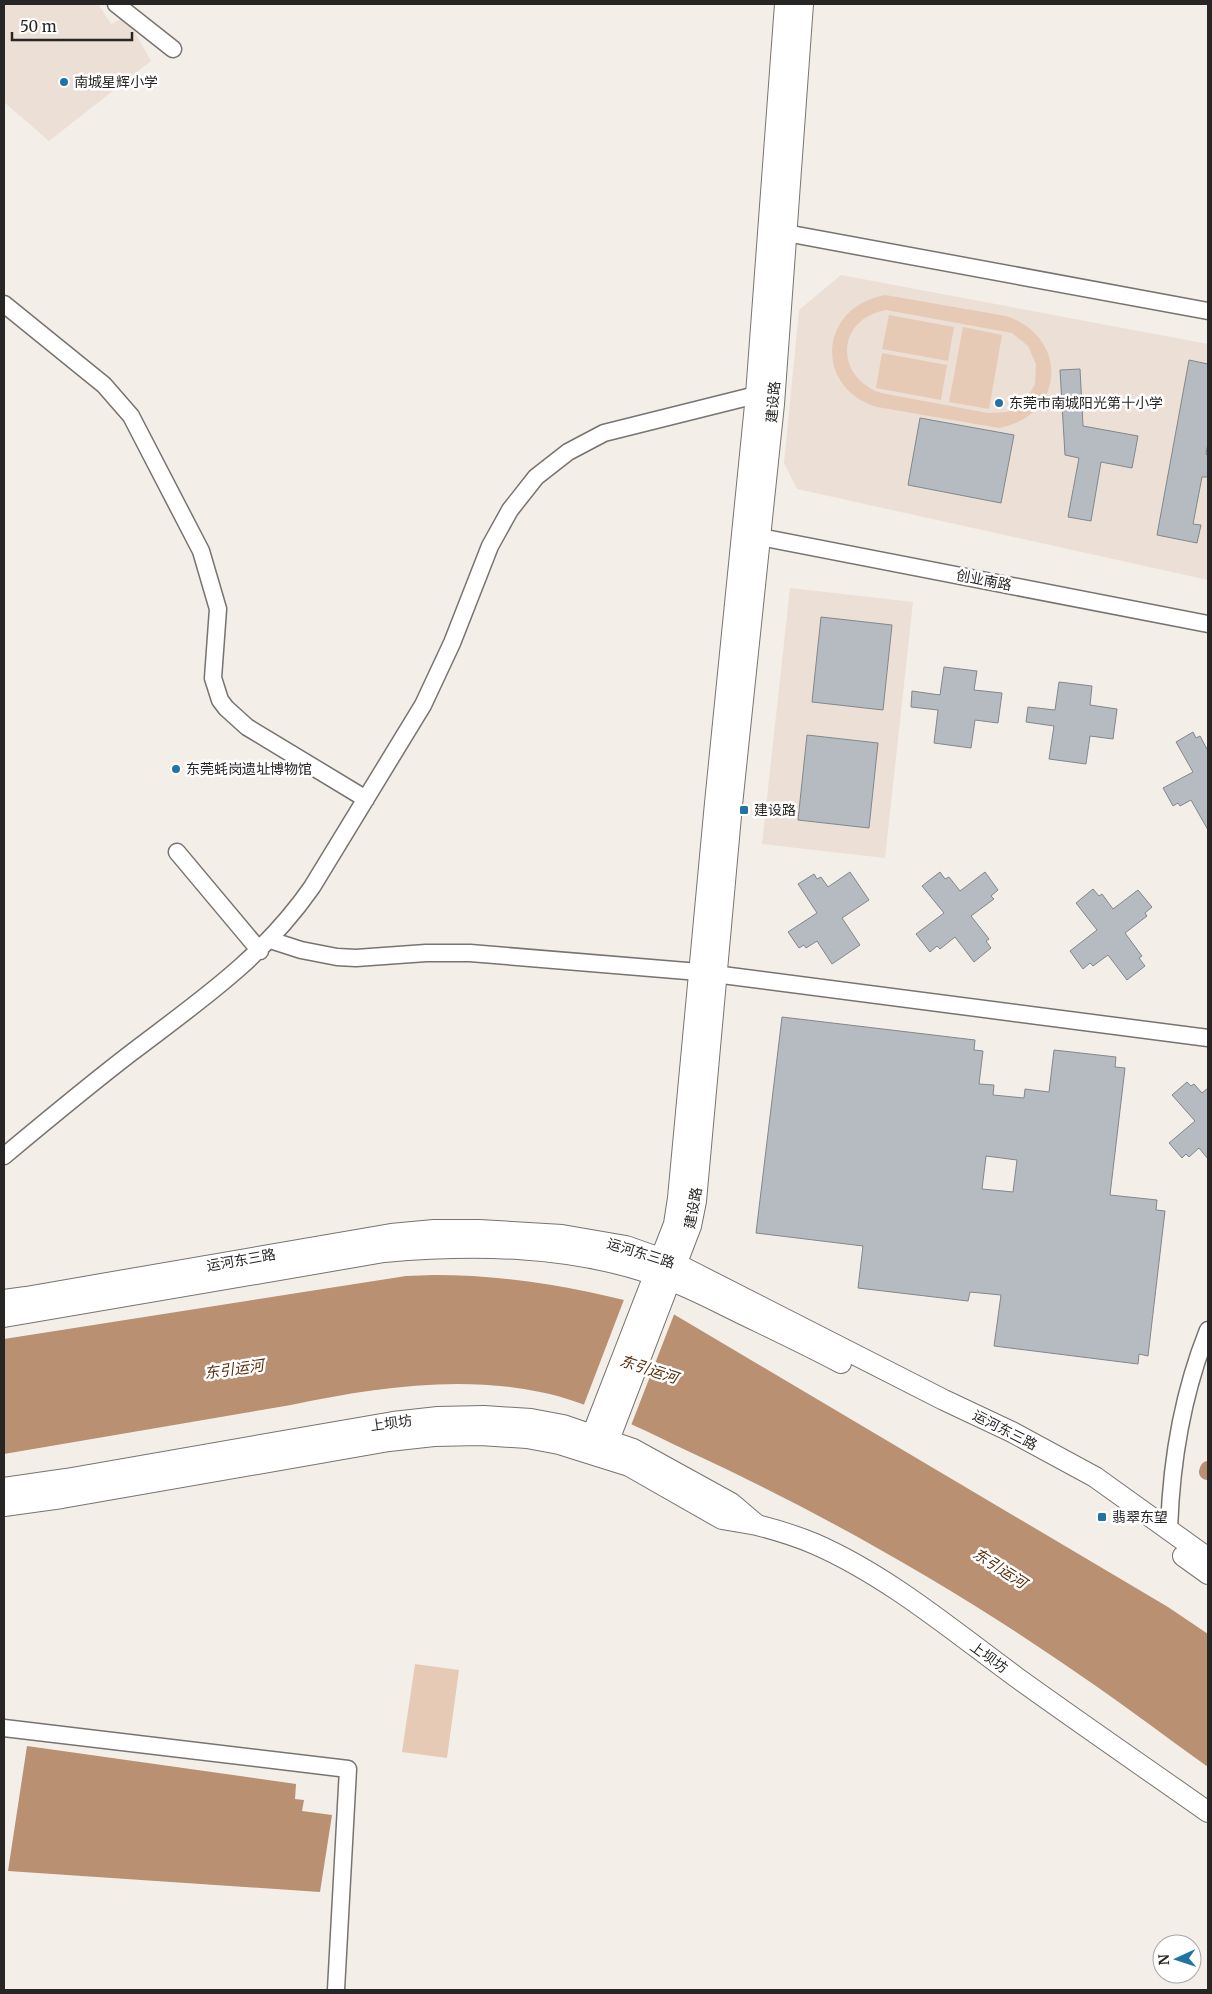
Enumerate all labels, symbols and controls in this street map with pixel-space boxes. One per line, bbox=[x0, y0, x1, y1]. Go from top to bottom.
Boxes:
scale bar bbox=[12, 10, 132, 42]
text: 50 m bbox=[20, 17, 57, 36]
place label: 南城星辉小学 bbox=[74, 73, 158, 91]
marker: 南城星辉小学 bbox=[58, 76, 70, 88]
street label: 建设路 bbox=[762, 380, 784, 424]
place label: 东莞市南城阳光第十小学 bbox=[1009, 394, 1163, 412]
marker: 东莞市南城阳光第十小学 bbox=[993, 397, 1005, 409]
street label: 创业南路 bbox=[955, 566, 1013, 594]
place label: 东莞蚝岗遗址博物馆 bbox=[186, 760, 312, 778]
marker: 东莞蚝岗遗址博物馆 bbox=[170, 763, 182, 775]
place label: 建设路 bbox=[754, 801, 796, 819]
marker: 建设路 bbox=[738, 804, 750, 816]
street label: 建设路 bbox=[680, 1186, 706, 1230]
street label: 运河东三路 bbox=[605, 1234, 677, 1272]
street label: 运河东三路 bbox=[205, 1245, 277, 1275]
water label: 东引运河 bbox=[618, 1351, 683, 1388]
water label: 东引运河 bbox=[203, 1355, 268, 1383]
street label: 运河东三路 bbox=[970, 1406, 1040, 1454]
street label: 上坝坊 bbox=[369, 1411, 413, 1435]
place label: 翡翠东望 bbox=[1112, 1508, 1168, 1526]
marker: 翡翠东望 bbox=[1096, 1511, 1108, 1523]
water label: 东引运河 bbox=[970, 1544, 1033, 1594]
street label: 上坝坊 bbox=[967, 1637, 1011, 1677]
north arrow bbox=[1152, 1934, 1202, 1984]
text: N bbox=[1155, 1954, 1173, 1966]

